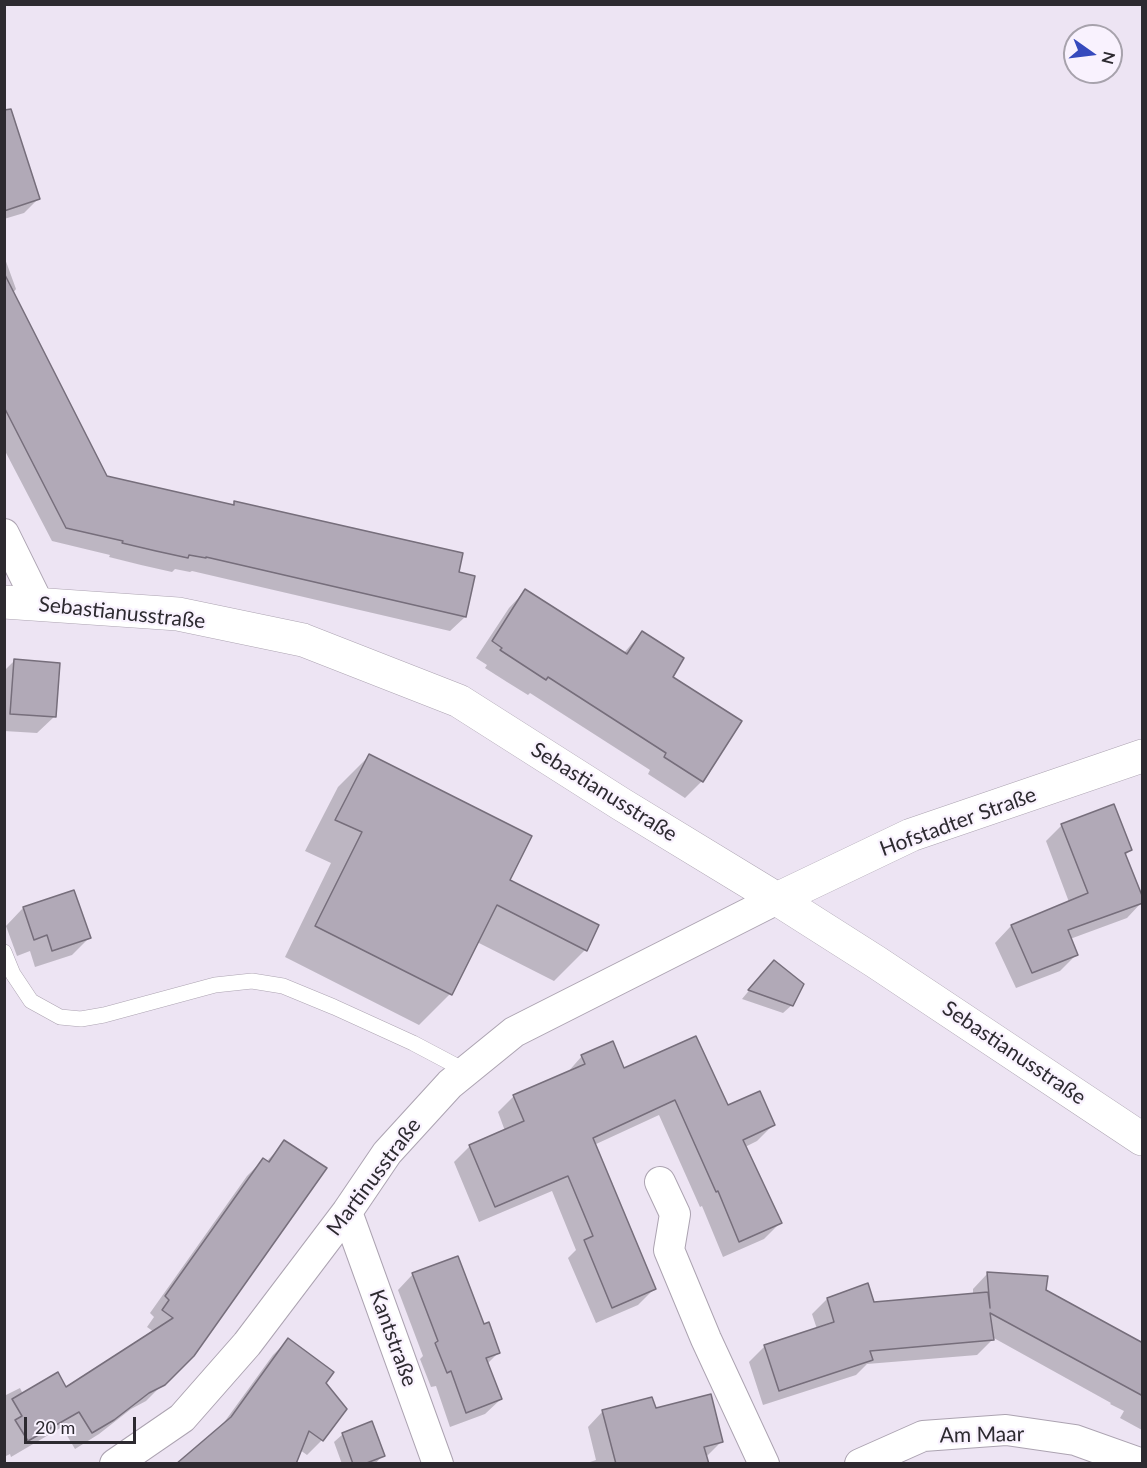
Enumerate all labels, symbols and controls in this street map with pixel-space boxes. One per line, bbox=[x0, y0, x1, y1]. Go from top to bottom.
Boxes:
north arrow bbox=[1063, 24, 1123, 84]
text: N bbox=[1098, 50, 1120, 66]
street label: Sebastianusstraße bbox=[37, 592, 207, 634]
street label: Sebastianusstraße bbox=[526, 737, 682, 847]
street label: Hofstadter Straße bbox=[876, 782, 1040, 862]
street label: Sebastianusstraße bbox=[938, 996, 1090, 1110]
street label: Martinusstraße bbox=[322, 1113, 426, 1241]
street label: Kantstraße bbox=[364, 1286, 422, 1390]
scale bar bbox=[27, 1405, 140, 1443]
text: 20 m bbox=[35, 1416, 75, 1438]
street label: Am Maar bbox=[940, 1422, 1024, 1448]

